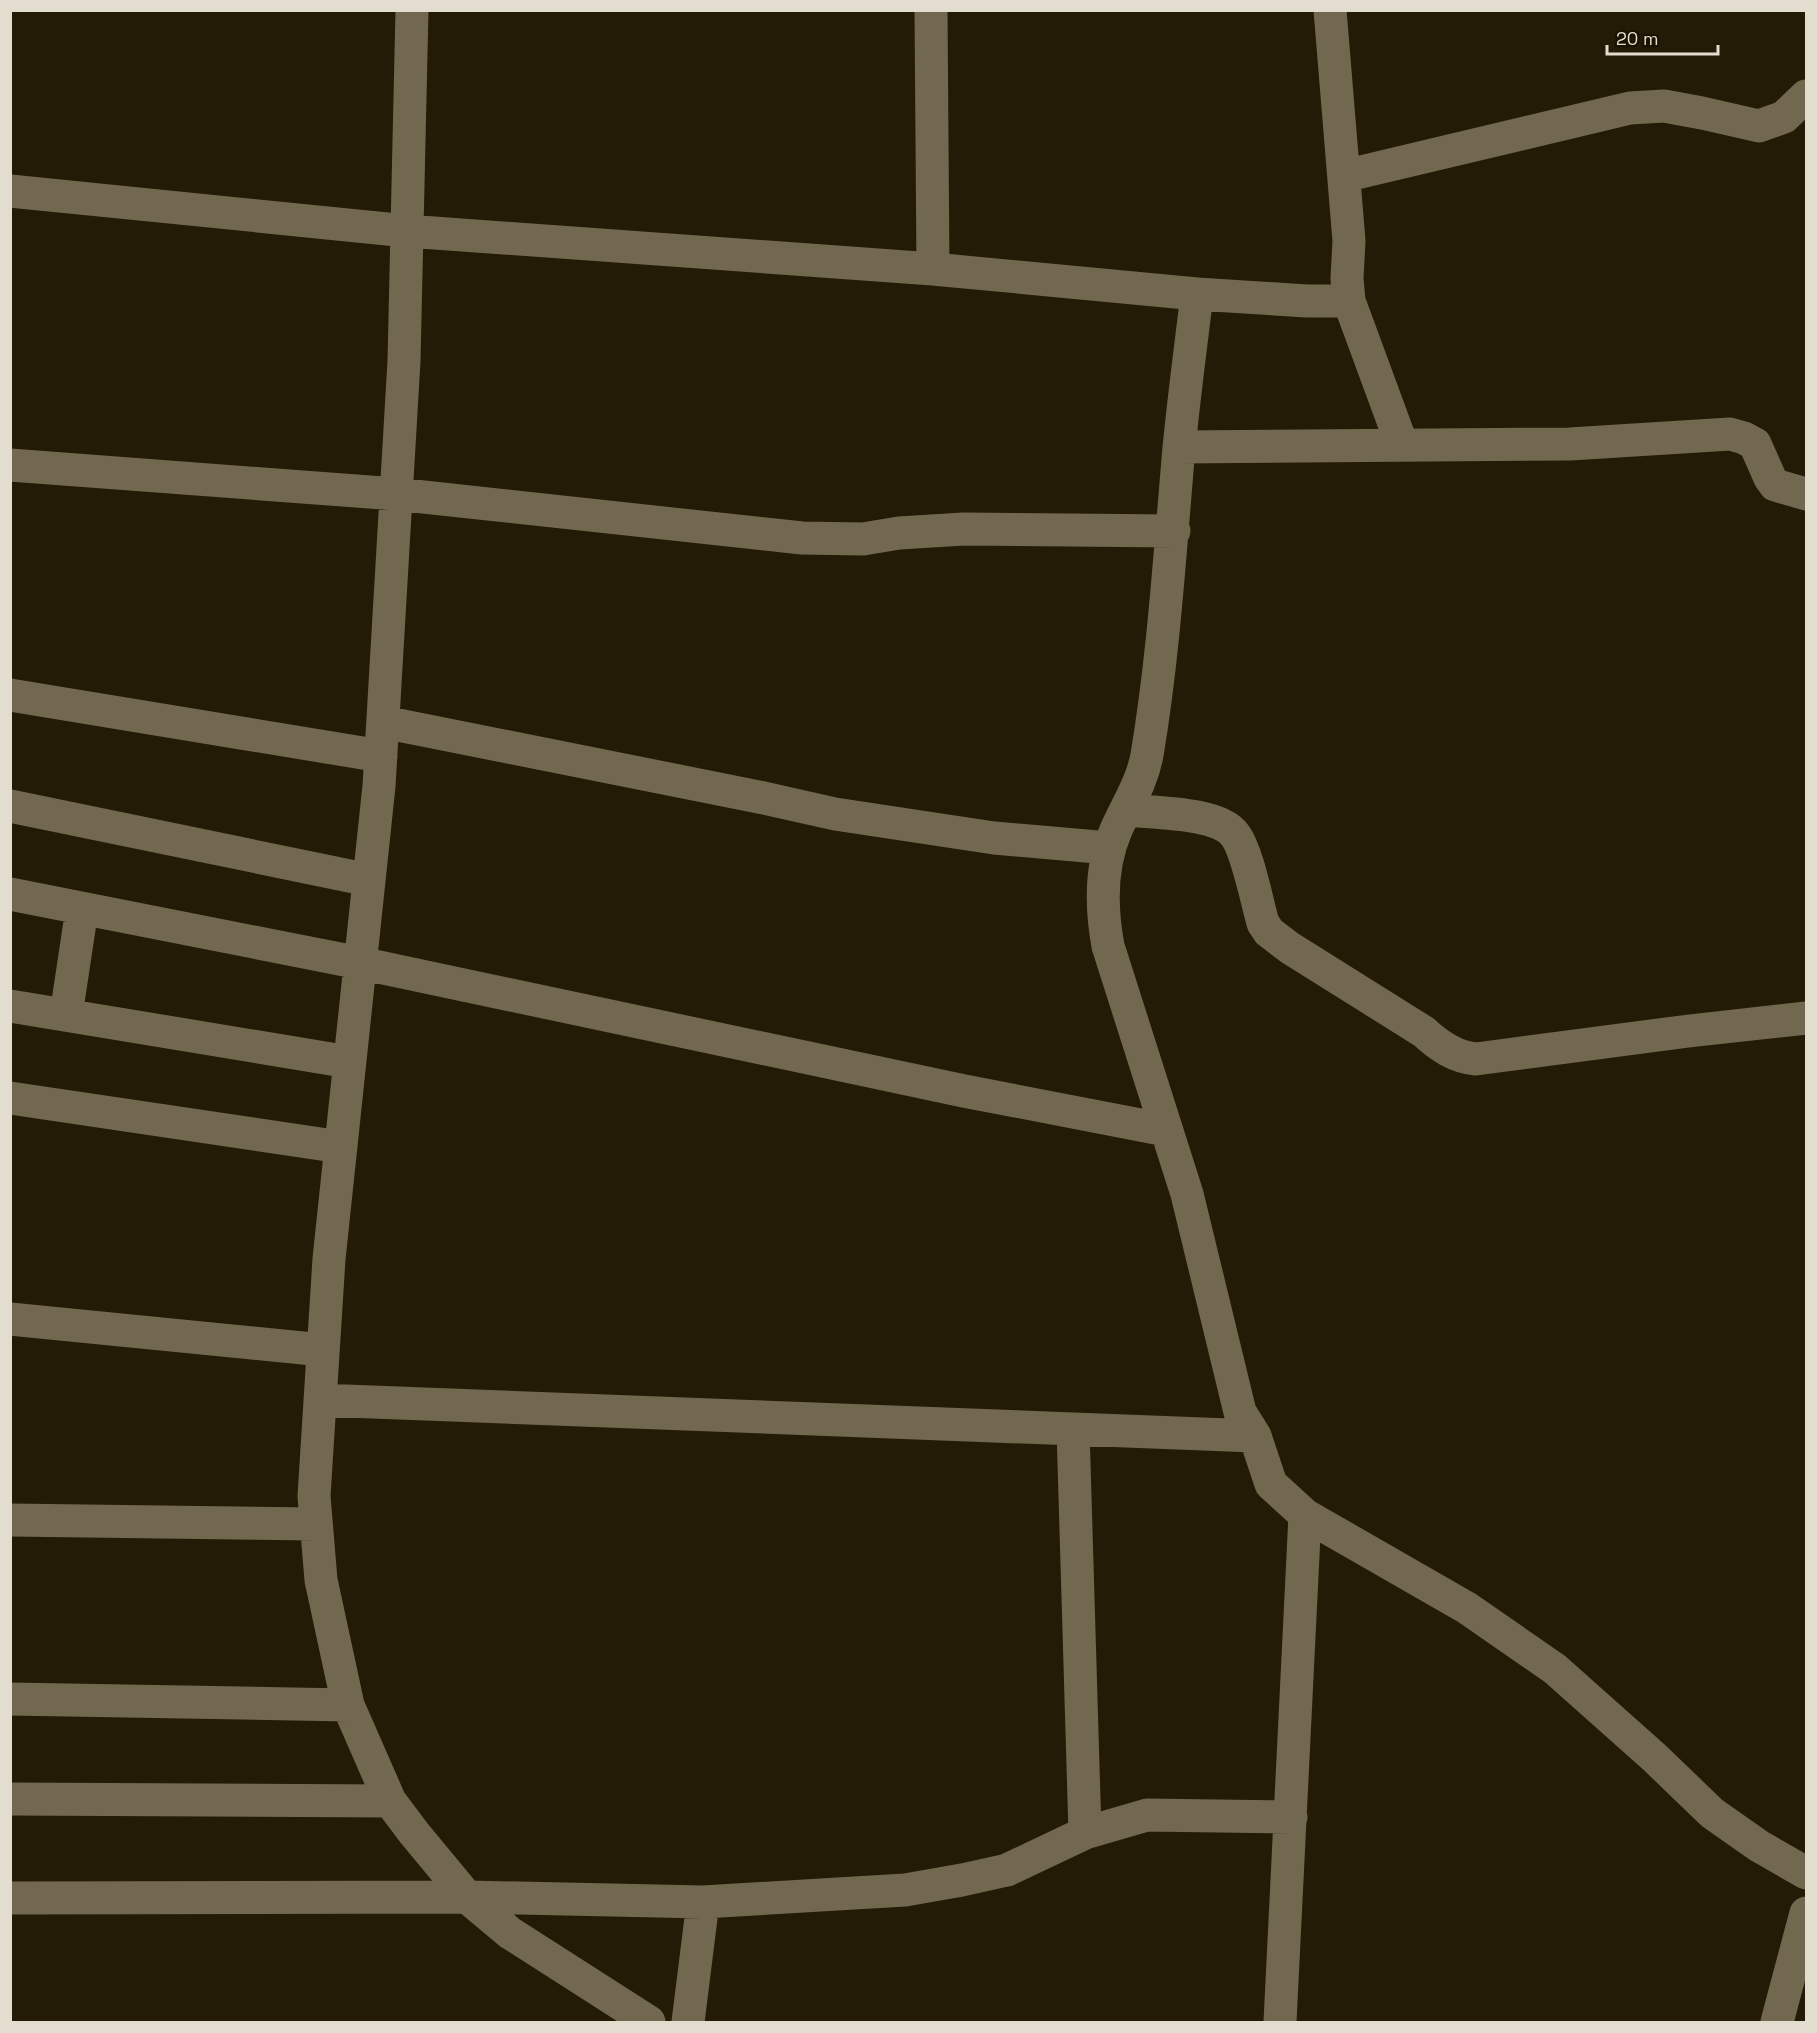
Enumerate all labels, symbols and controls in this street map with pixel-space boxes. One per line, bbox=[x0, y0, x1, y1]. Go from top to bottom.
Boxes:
scale bar bbox=[1607, 18, 1718, 56]
text: 20 m bbox=[1616, 27, 1659, 50]

